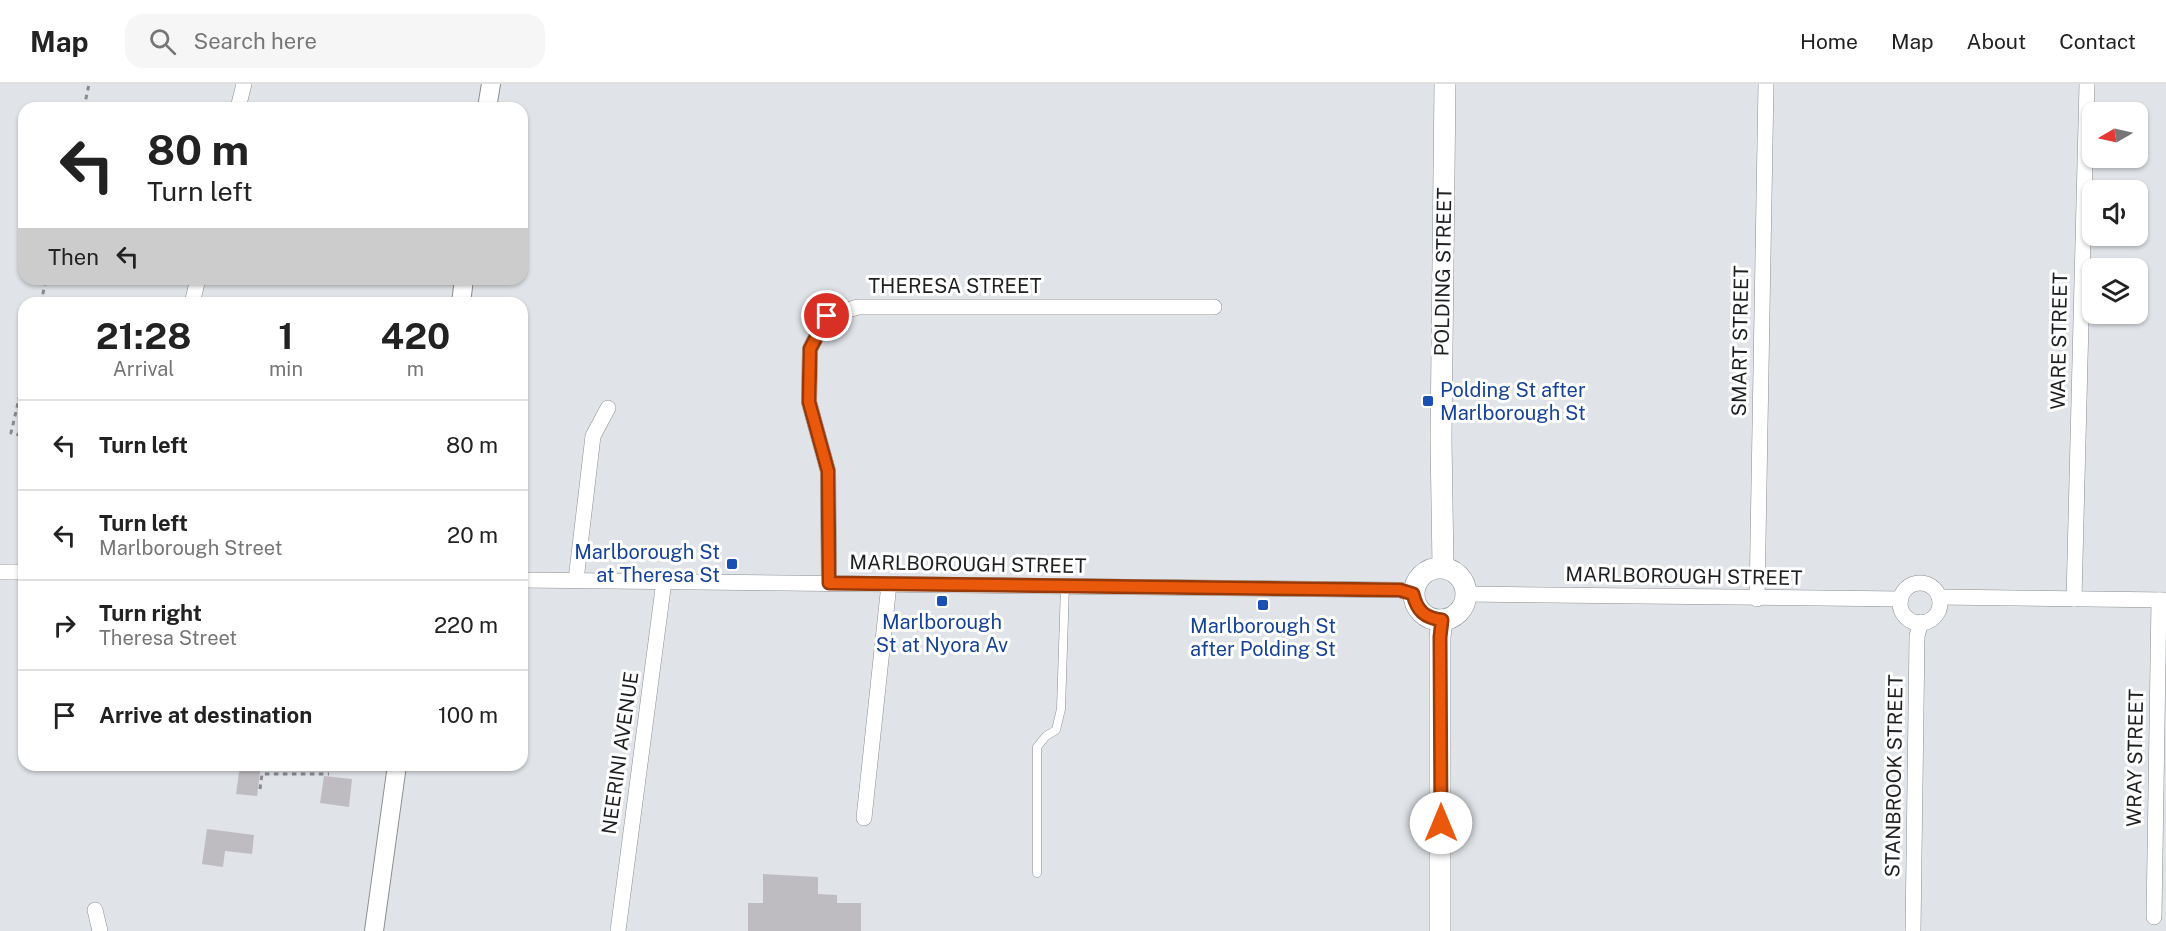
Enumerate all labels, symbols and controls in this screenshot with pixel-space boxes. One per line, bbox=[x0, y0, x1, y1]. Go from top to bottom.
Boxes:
search box bbox=[125, 14, 545, 68]
text: Map bbox=[30, 25, 89, 58]
icon: search bbox=[146, 25, 179, 58]
text: Search here bbox=[194, 28, 317, 54]
text: Home bbox=[1800, 29, 1858, 54]
text: Map bbox=[1891, 29, 1934, 54]
text: About bbox=[1967, 29, 2026, 54]
text: Contact bbox=[2059, 29, 2136, 54]
north arrow bbox=[2082, 102, 2148, 168]
map controls bbox=[2082, 102, 2148, 324]
text: 80 m bbox=[147, 125, 249, 174]
icon: left bbox=[48, 126, 126, 204]
text: Turn left bbox=[147, 175, 253, 207]
button: sound bbox=[2082, 180, 2148, 246]
street label: POLDING STREET bbox=[1430, 187, 1456, 357]
icon: left bbox=[111, 240, 144, 273]
text: Then bbox=[48, 244, 99, 270]
button: layers bbox=[2082, 258, 2148, 324]
street label: SMART STREET bbox=[1727, 265, 1753, 417]
street label: WARE STREET bbox=[2046, 272, 2072, 410]
street label: THERESA STREET bbox=[868, 274, 1042, 298]
pin bbox=[801, 290, 852, 341]
icon: arrive bbox=[810, 299, 843, 332]
text: 21:28 bbox=[96, 315, 191, 357]
text: 1 bbox=[278, 315, 294, 357]
text: 420 bbox=[381, 315, 450, 357]
text: Arrival bbox=[113, 357, 174, 381]
text: min bbox=[269, 357, 303, 381]
text: m bbox=[407, 357, 424, 381]
place label: Polding St after Marlborough St bbox=[1440, 378, 1586, 425]
marker: Polding St after Marlborough St bbox=[1421, 394, 1435, 408]
icon: left bbox=[48, 429, 81, 462]
text: Turn left bbox=[99, 432, 188, 458]
text: 80 m bbox=[446, 432, 498, 458]
text: Turn left bbox=[99, 510, 188, 536]
icon: left bbox=[48, 519, 81, 552]
text: 20 m bbox=[447, 522, 498, 548]
text: Marlborough Street bbox=[99, 536, 283, 560]
place label: Marlborough St at Theresa St bbox=[574, 540, 720, 587]
street label: MARLBOROUGH STREET bbox=[849, 550, 1087, 578]
marker: Marlborough St at Theresa St bbox=[725, 557, 739, 571]
street label: MARLBOROUGH STREET bbox=[1565, 562, 1803, 590]
marker: Marlborough St at Nyora Av bbox=[935, 594, 949, 608]
marker: Marlborough St after Polding St bbox=[1256, 598, 1270, 612]
text: Turn right bbox=[99, 600, 202, 626]
icon: right bbox=[48, 609, 81, 642]
place label: Marlborough St at Nyora Av bbox=[876, 610, 1008, 657]
text: 220 m bbox=[434, 612, 498, 638]
place label: Marlborough St after Polding St bbox=[1190, 614, 1336, 661]
text: Theresa Street bbox=[99, 626, 237, 650]
street label: NEERINI AVENUE bbox=[597, 670, 643, 836]
street label: STANBROOK STREET bbox=[1880, 674, 1908, 878]
street label: WRAY STREET bbox=[2122, 689, 2148, 827]
icon: arrive bbox=[48, 699, 81, 732]
text: Arrive at destination bbox=[99, 702, 312, 728]
text: 100 m bbox=[438, 702, 498, 728]
position arrow bbox=[1409, 791, 1473, 855]

